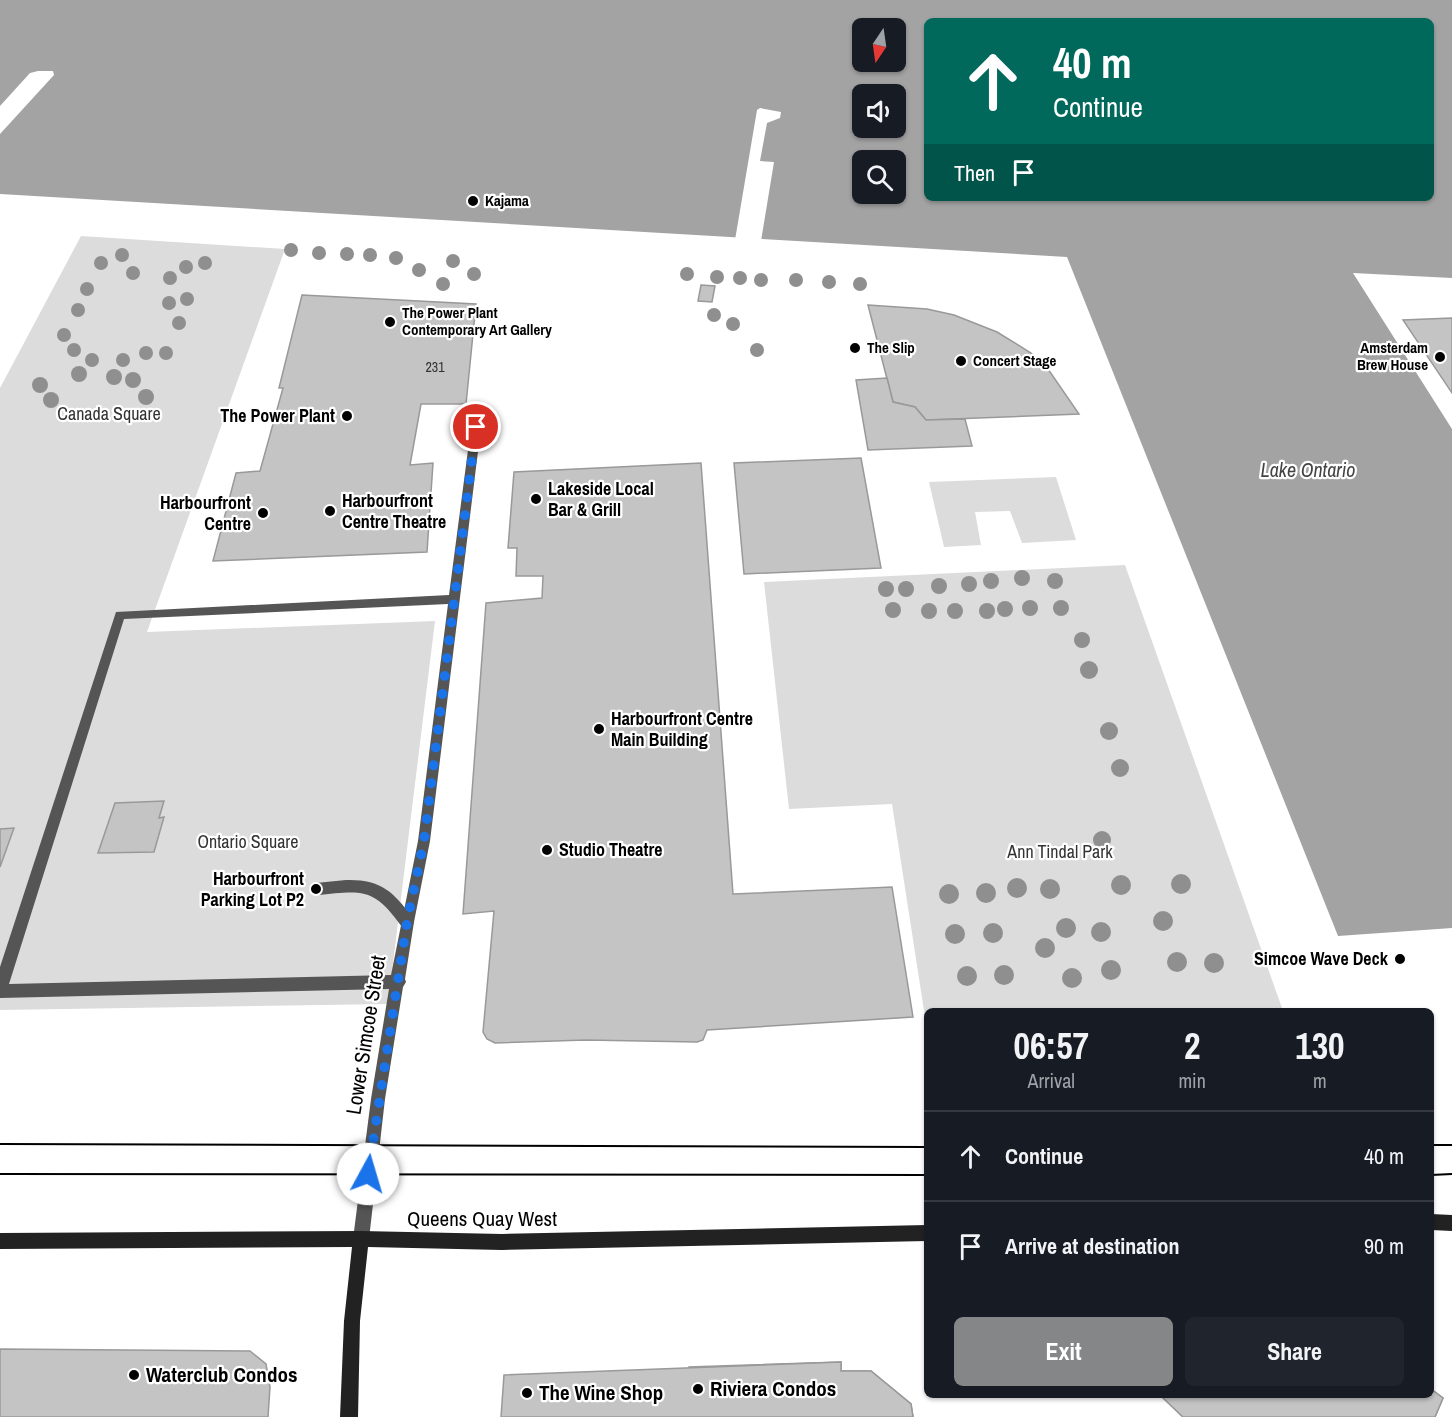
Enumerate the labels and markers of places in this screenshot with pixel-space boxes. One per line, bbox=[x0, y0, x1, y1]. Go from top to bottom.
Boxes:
place label: Kajama bbox=[485, 190, 529, 211]
marker: Kajama bbox=[466, 194, 480, 208]
place label: The Power Plant Contemporary Art Gallery bbox=[402, 302, 552, 340]
marker: The Power Plant Contemporary Art Gallery bbox=[383, 315, 397, 329]
place label: The Slip bbox=[867, 337, 915, 358]
place label: Amsterdam Brew House bbox=[1357, 337, 1428, 375]
marker: The Slip bbox=[848, 341, 862, 355]
place label: Concert Stage bbox=[973, 350, 1057, 371]
marker: Amsterdam Brew House bbox=[1433, 350, 1447, 364]
marker: Concert Stage bbox=[954, 354, 968, 368]
pin bbox=[450, 401, 501, 452]
place label: The Power Plant bbox=[220, 403, 335, 428]
marker: The Power Plant bbox=[340, 409, 354, 423]
place label: Lakeside Local Bar & Grill bbox=[548, 476, 654, 522]
place label: Harbourfront Centre Theatre bbox=[342, 488, 446, 534]
place label: Harbourfront Centre bbox=[160, 490, 251, 536]
marker: Lakeside Local Bar & Grill bbox=[529, 492, 543, 506]
marker: Harbourfront Centre Theatre bbox=[323, 504, 337, 518]
marker: Harbourfront Centre bbox=[256, 506, 270, 520]
place label: Harbourfront Centre Main Building bbox=[611, 706, 753, 752]
marker: Harbourfront Centre Main Building bbox=[592, 722, 606, 736]
place label: Studio Theatre bbox=[559, 837, 662, 862]
marker: Studio Theatre bbox=[540, 843, 554, 857]
place label: Harbourfront Parking Lot P2 bbox=[201, 866, 304, 912]
marker: Harbourfront Parking Lot P2 bbox=[309, 882, 323, 896]
place label: Simcoe Wave Deck bbox=[1254, 946, 1389, 971]
marker: Simcoe Wave Deck bbox=[1393, 952, 1407, 966]
place label: Waterclub Condos bbox=[146, 1360, 298, 1389]
marker: Waterclub Condos bbox=[127, 1368, 141, 1382]
place label: Riviera Condos bbox=[710, 1374, 836, 1403]
place label: The Wine Shop bbox=[539, 1378, 663, 1407]
marker: Riviera Condos bbox=[691, 1382, 705, 1396]
marker: The Wine Shop bbox=[520, 1386, 534, 1400]

